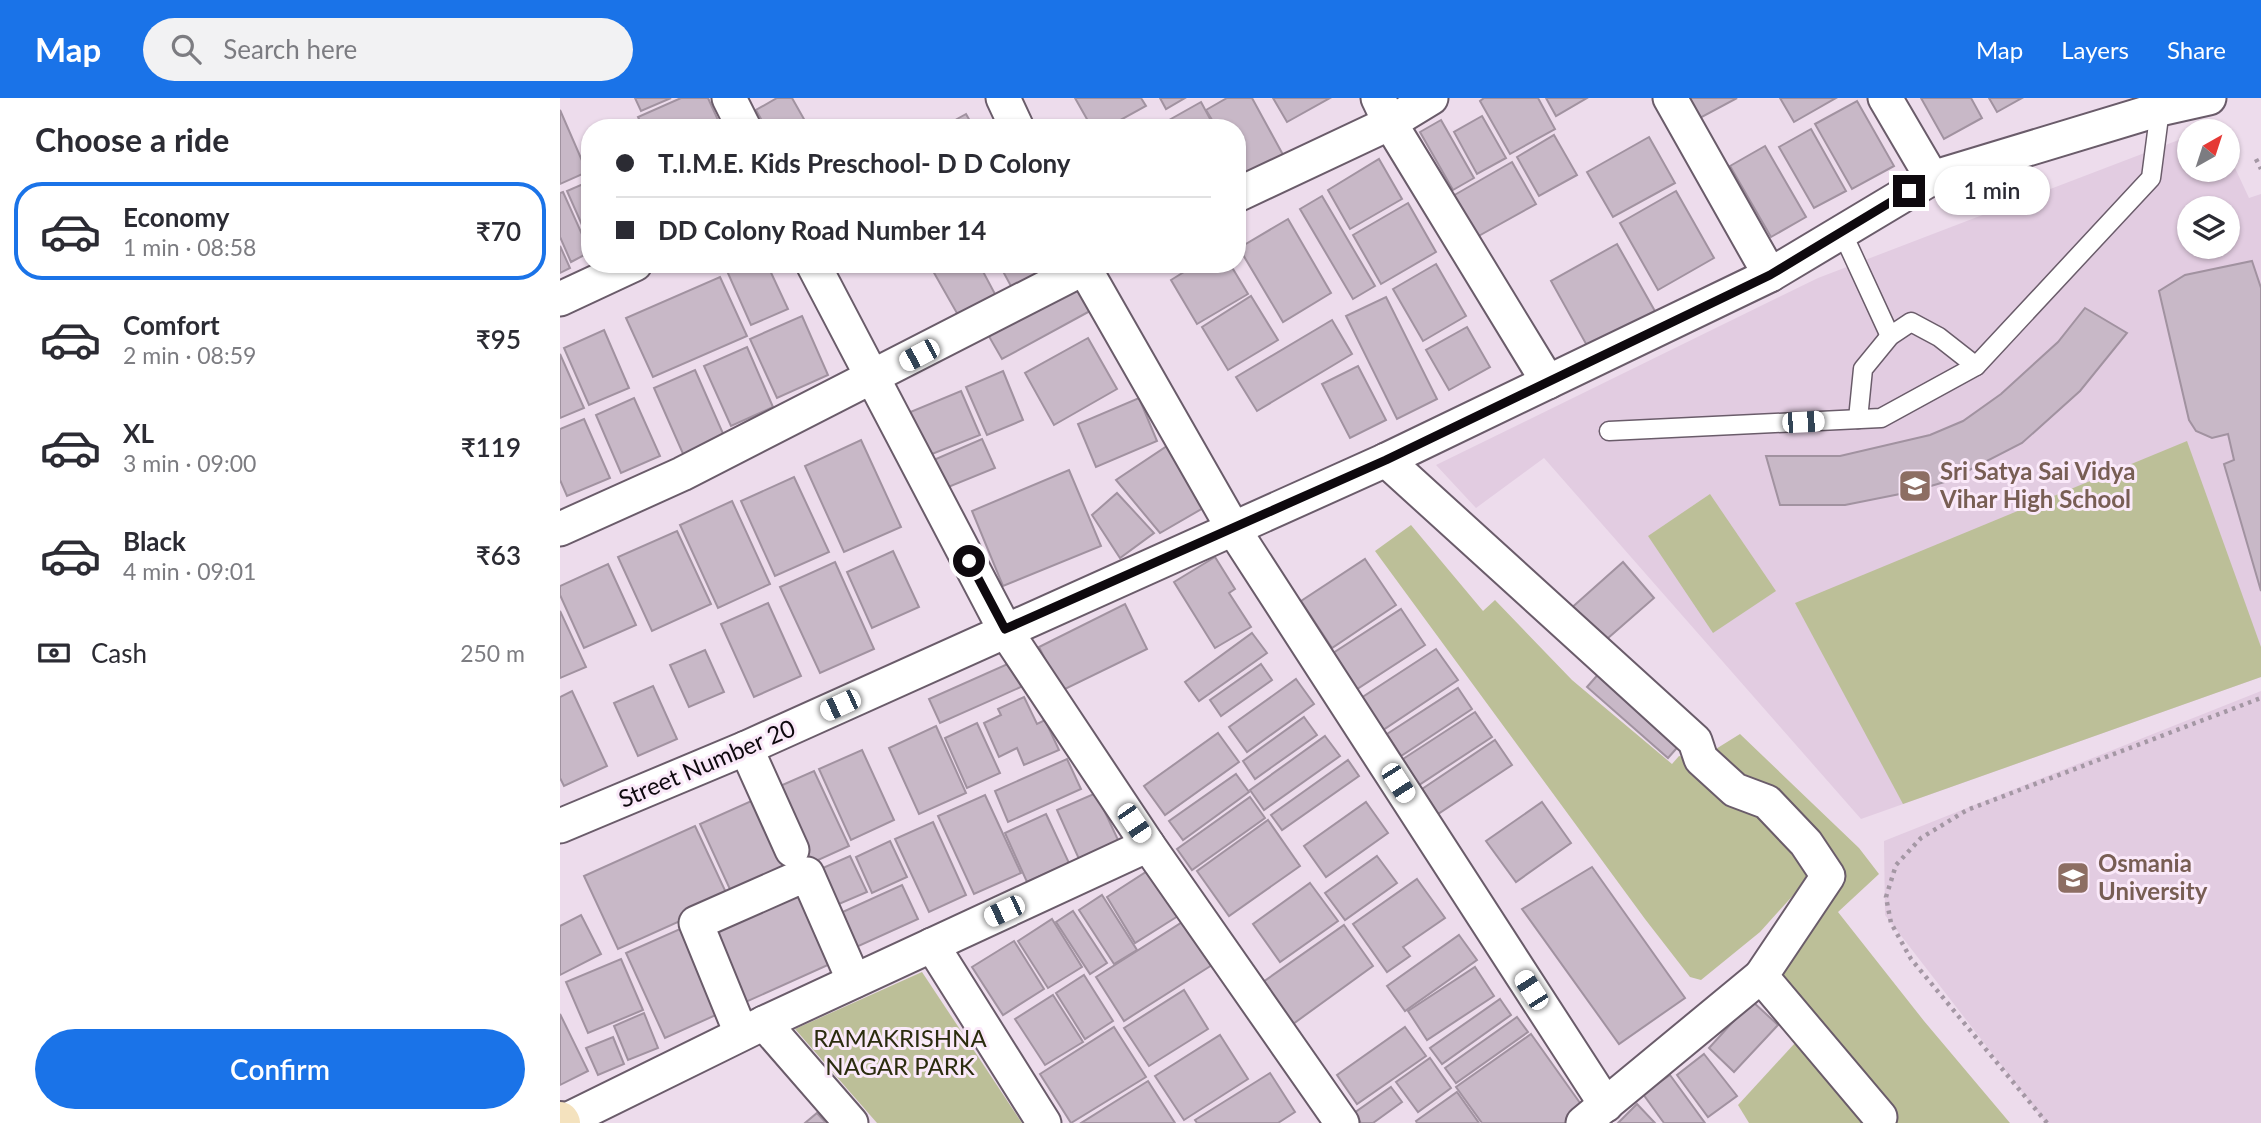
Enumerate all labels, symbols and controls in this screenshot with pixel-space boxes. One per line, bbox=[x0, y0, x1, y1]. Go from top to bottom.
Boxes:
search box bbox=[143, 18, 633, 81]
text: Map bbox=[35, 29, 101, 69]
icon: search bbox=[167, 30, 205, 68]
text: Search here bbox=[223, 33, 357, 65]
text: Map bbox=[1976, 35, 2023, 64]
text: Layers bbox=[2061, 35, 2129, 64]
text: Share bbox=[2167, 35, 2226, 64]
north arrow bbox=[2177, 119, 2240, 182]
map controls bbox=[2177, 119, 2240, 259]
text: Choose a ride bbox=[35, 120, 229, 159]
text: T.I.M.E. Kids Preschool- D D Colony bbox=[658, 147, 1071, 179]
callout: 1 min bbox=[1934, 166, 2049, 216]
route end bbox=[1893, 175, 1925, 207]
text: 1 min bbox=[1964, 176, 2020, 204]
button: layers bbox=[2177, 196, 2240, 259]
icon: car bbox=[39, 200, 102, 263]
text: Economy bbox=[123, 201, 229, 233]
text: DD Colony Road Number 14 bbox=[658, 214, 986, 246]
text: ₹70 bbox=[476, 215, 521, 247]
text: 1 min · 08:58 bbox=[123, 233, 256, 261]
icon: car bbox=[39, 308, 102, 371]
text: Comfort bbox=[123, 309, 220, 341]
text: ₹95 bbox=[476, 323, 521, 355]
car bbox=[896, 336, 943, 374]
text: 2 min · 08:59 bbox=[123, 341, 256, 369]
car bbox=[1782, 410, 1825, 434]
icon: car bbox=[39, 416, 102, 479]
text: XL bbox=[123, 417, 154, 449]
text: ₹119 bbox=[461, 431, 521, 463]
text: 3 min · 09:00 bbox=[123, 449, 256, 477]
place label: Sri Satya Sai Vidya Vihar High School bbox=[1939, 456, 2135, 513]
school or university icon: Sri Satya Sai Vidya Vihar High School bbox=[1896, 467, 1934, 505]
icon: car bbox=[39, 524, 102, 587]
text: Black bbox=[123, 525, 186, 557]
text: ₹63 bbox=[476, 539, 521, 571]
route start bbox=[953, 545, 985, 577]
text: 4 min · 09:01 bbox=[123, 557, 256, 585]
icon: cash bbox=[35, 634, 73, 672]
text: Cash bbox=[91, 637, 147, 669]
text: 250 m bbox=[460, 639, 525, 667]
car bbox=[817, 687, 864, 723]
street label: Street Number 20 bbox=[614, 712, 799, 813]
car bbox=[1378, 760, 1419, 806]
car bbox=[1114, 800, 1155, 846]
place label: Osmania University bbox=[2098, 848, 2208, 905]
school or university icon: Osmania University bbox=[2054, 859, 2092, 897]
car bbox=[981, 893, 1028, 929]
car bbox=[1511, 967, 1552, 1013]
park label: RAMAKRISHNA NAGAR PARK bbox=[813, 1023, 987, 1080]
button: Confirm bbox=[35, 1029, 525, 1109]

